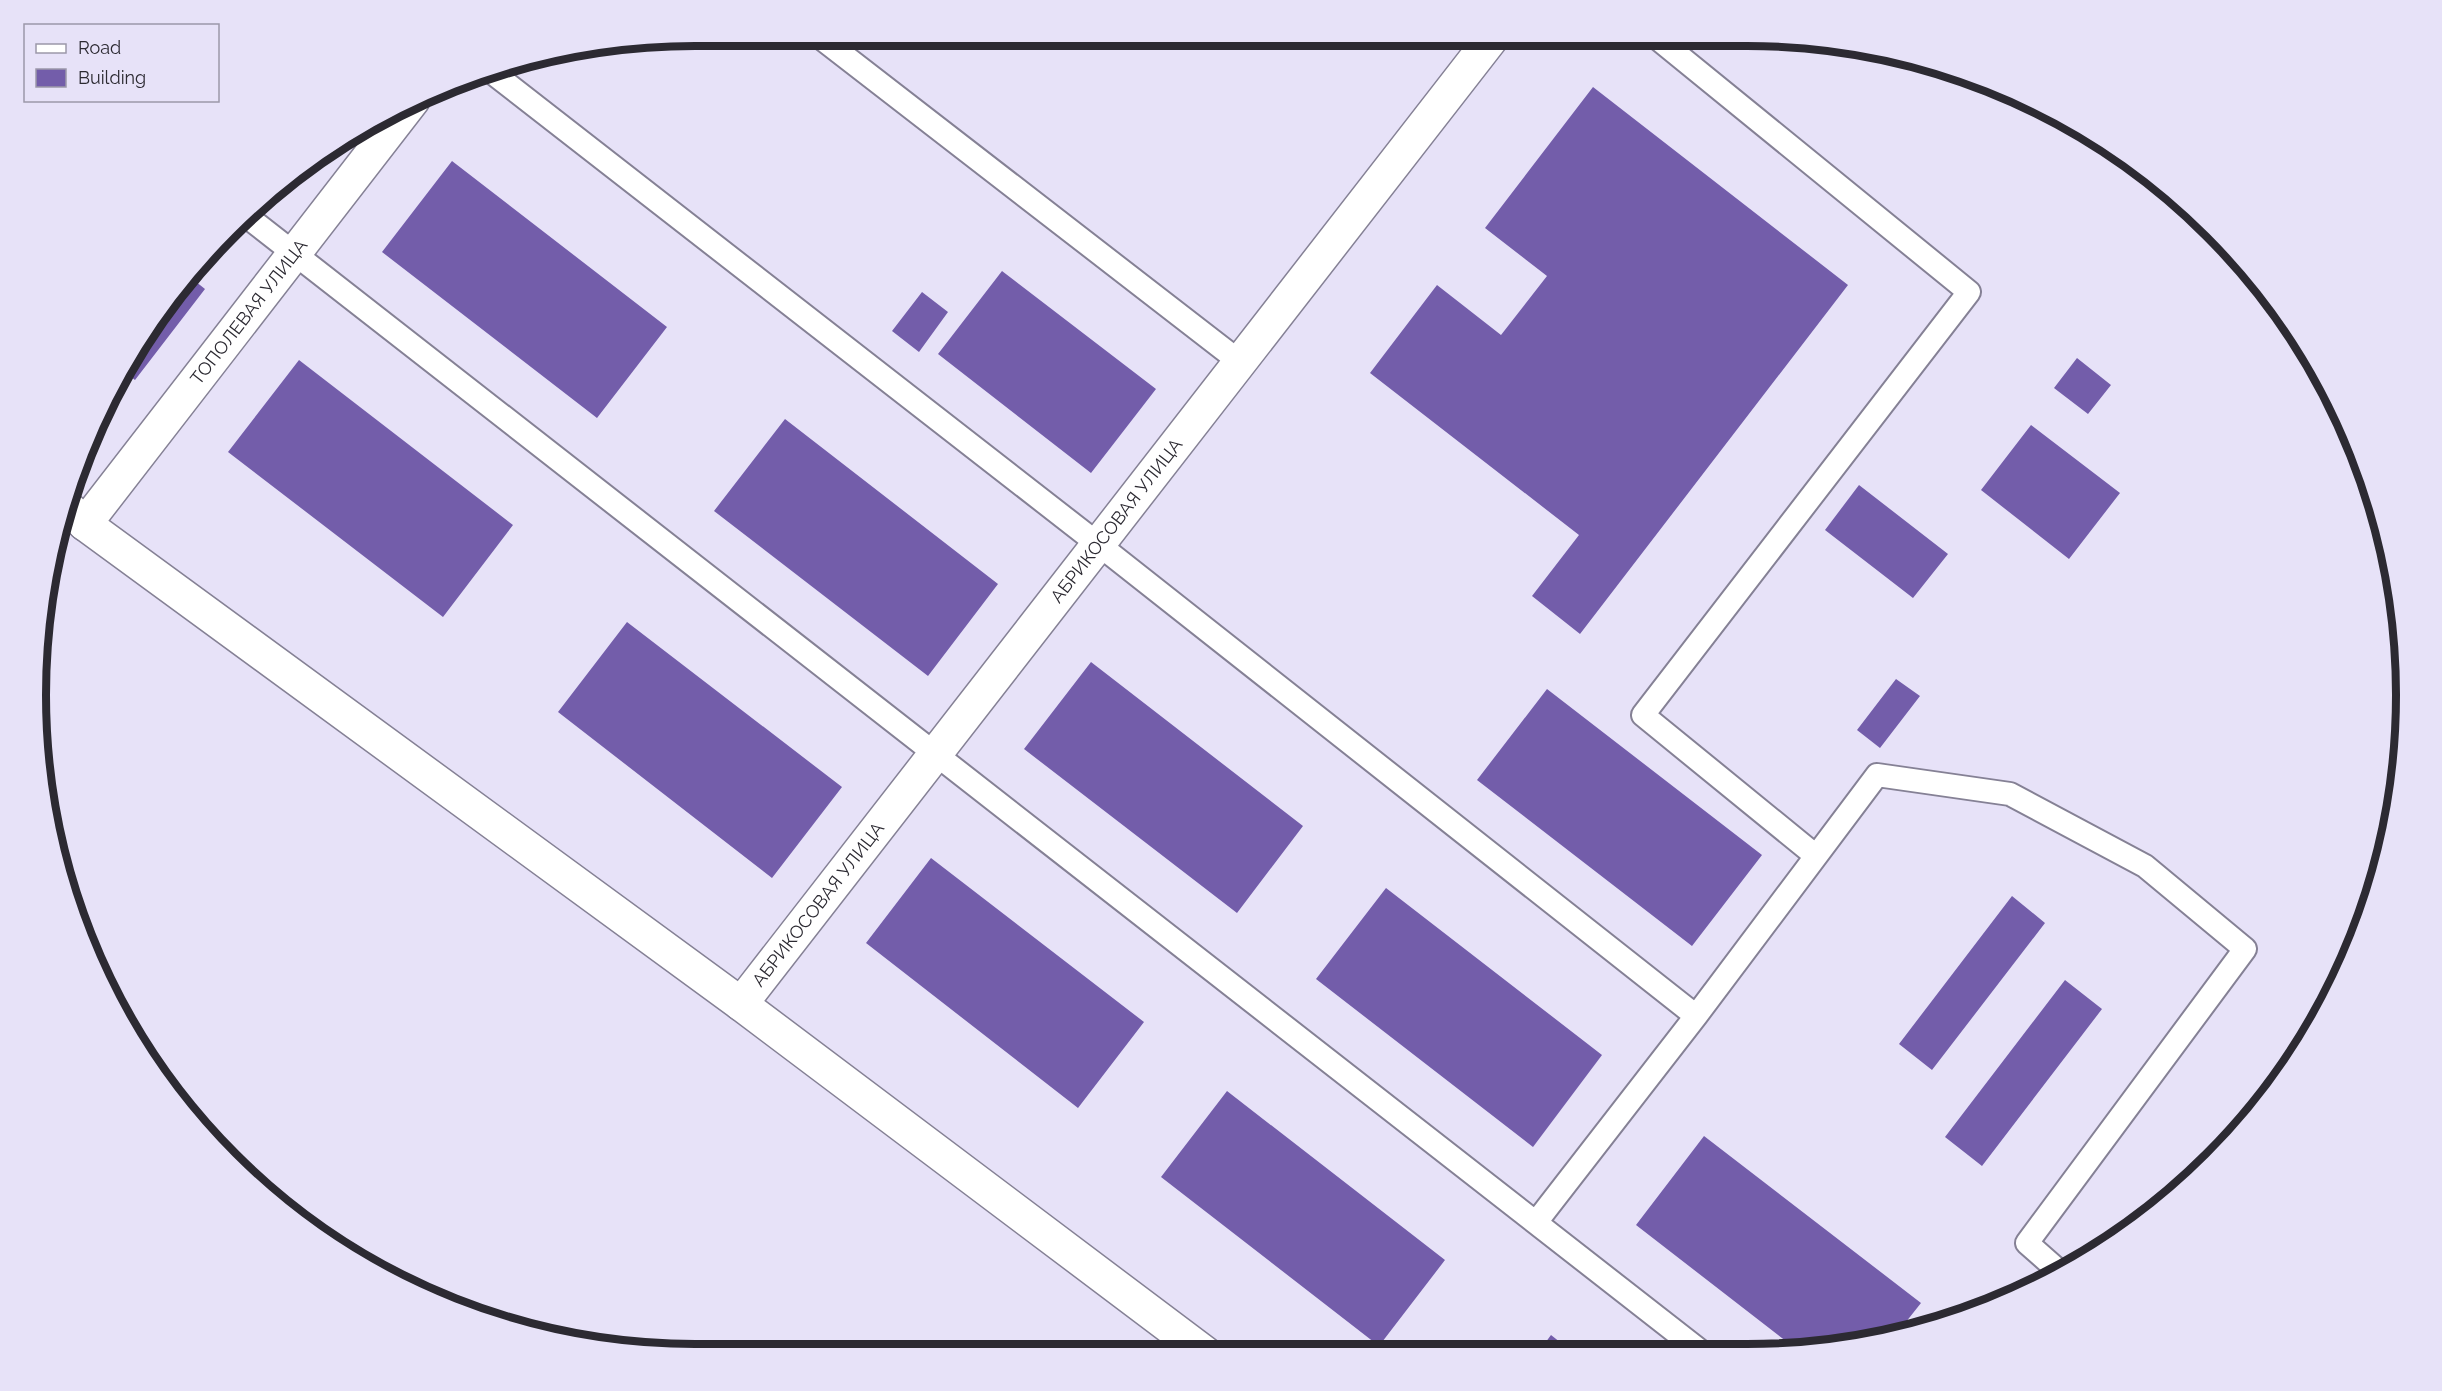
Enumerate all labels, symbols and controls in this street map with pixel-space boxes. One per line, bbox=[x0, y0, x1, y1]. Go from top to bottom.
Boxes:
legend bbox=[24, 24, 219, 102]
text: Road bbox=[78, 37, 121, 58]
text: Building bbox=[78, 67, 146, 88]
street label: ТОПОЛЕВАЯ УЛИЦА bbox=[186, 235, 311, 388]
street label: АБРИКОСОВАЯ УЛИЦА bbox=[1046, 434, 1186, 607]
street label: АБРИКОСОВАЯ УЛИЦА bbox=[748, 818, 888, 990]

